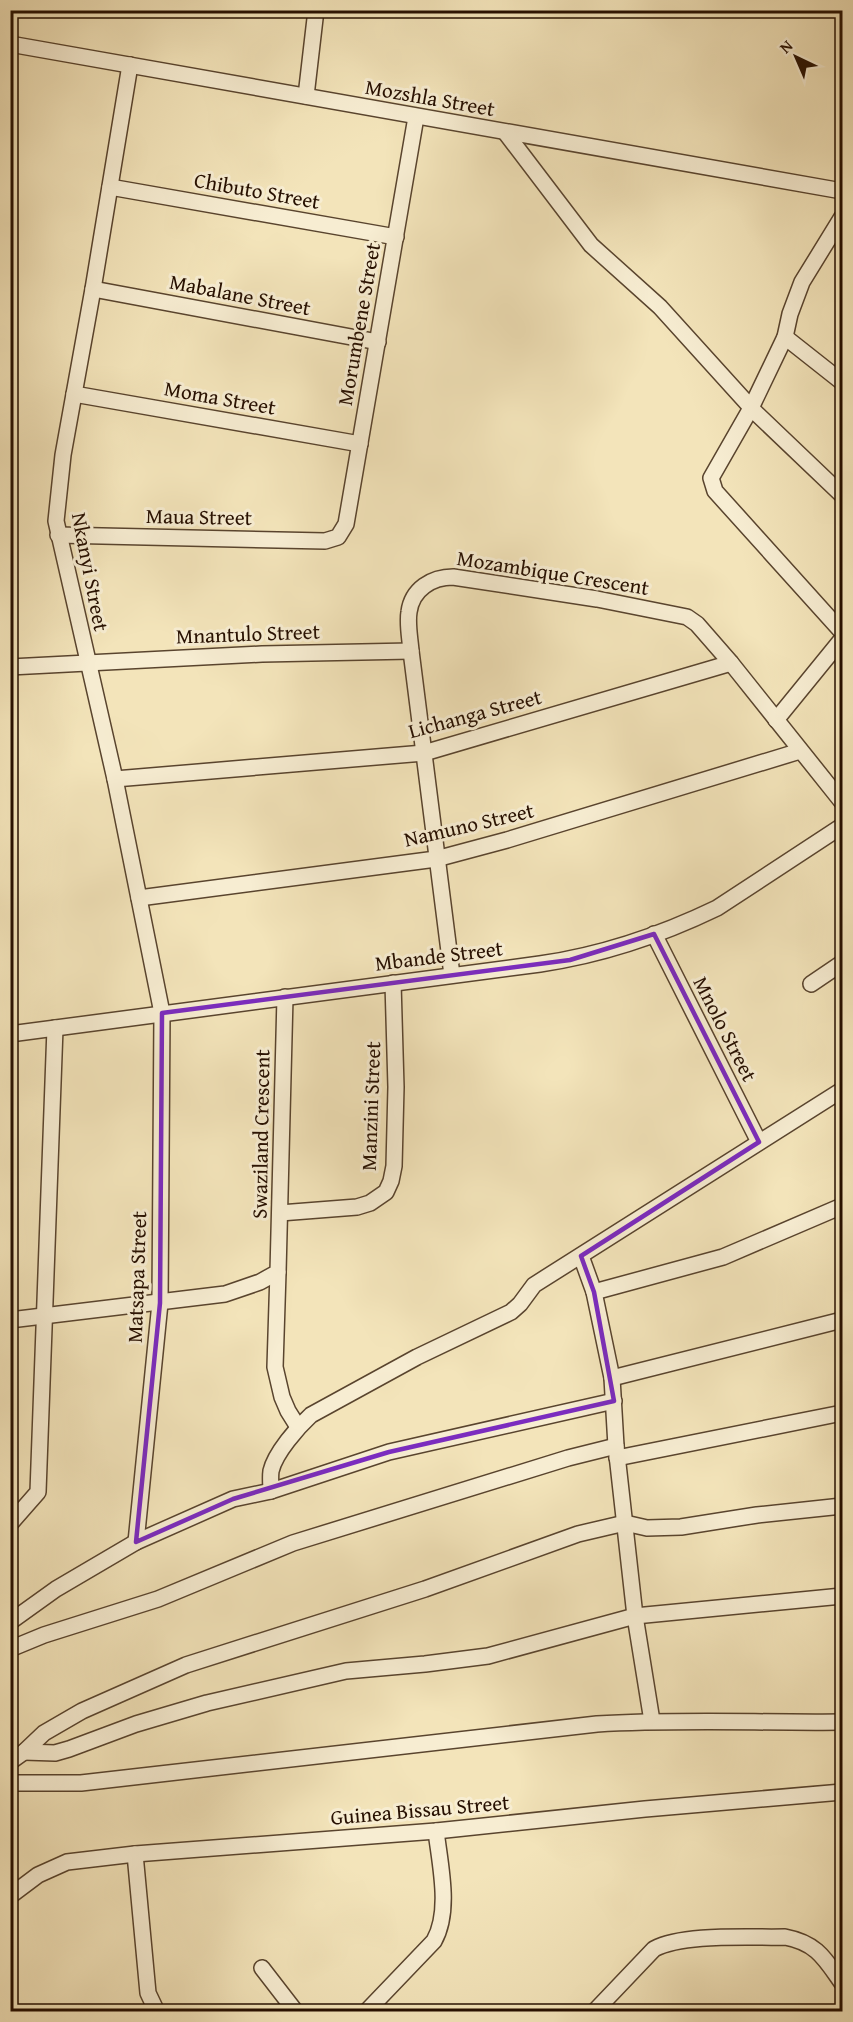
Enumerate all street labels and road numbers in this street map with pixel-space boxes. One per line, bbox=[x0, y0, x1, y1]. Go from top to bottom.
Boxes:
street label: Mozshla Street bbox=[363, 71, 498, 124]
street label: Chibuto Street bbox=[192, 164, 323, 217]
street label: Morumbene Street bbox=[329, 239, 388, 408]
street label: Mabalane Street bbox=[167, 266, 314, 323]
street label: Moma Street bbox=[162, 372, 279, 423]
street label: Maua Street bbox=[146, 500, 253, 533]
street label: Nkanyi Street bbox=[64, 510, 117, 634]
street label: Mozambique Crescent bbox=[455, 542, 652, 603]
street label: Mnantulo Street bbox=[176, 615, 321, 652]
street label: Lichanga Street bbox=[405, 681, 545, 746]
street label: Namuno Street bbox=[401, 794, 537, 855]
street label: Mbande Street bbox=[373, 932, 505, 979]
street label: Mnolo Street bbox=[686, 971, 765, 1087]
street label: Manzini Street bbox=[353, 1040, 388, 1171]
street label: Swaziland Crescent bbox=[244, 1048, 277, 1219]
street label: Matsapa Street bbox=[119, 1210, 154, 1343]
street label: Guinea Bissau Street bbox=[329, 1786, 511, 1833]

